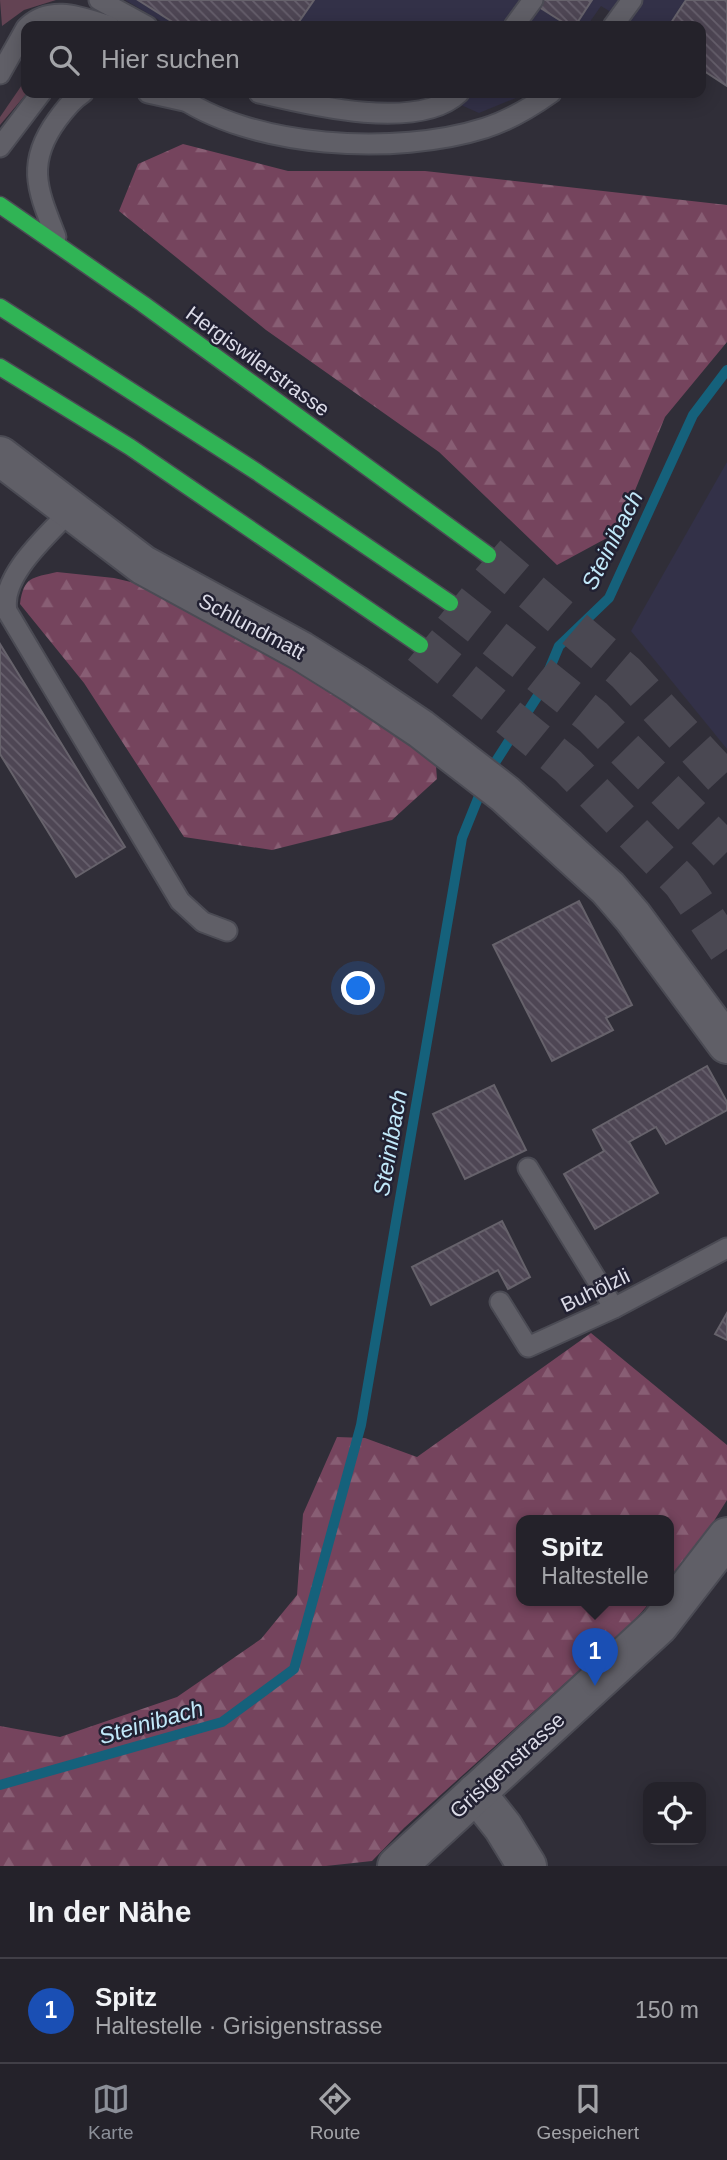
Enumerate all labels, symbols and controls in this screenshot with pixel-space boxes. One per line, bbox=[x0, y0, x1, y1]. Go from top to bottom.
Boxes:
search box bbox=[21, 21, 706, 98]
icon: search bbox=[45, 41, 83, 79]
text: Hier suchen bbox=[101, 44, 240, 74]
street label: Hergiswilerstrasse bbox=[182, 301, 334, 421]
water label: Steinibach bbox=[576, 486, 648, 594]
street label: Schlundmatt bbox=[195, 588, 309, 664]
your location bbox=[341, 971, 375, 1005]
water label: Steinibach bbox=[368, 1088, 412, 1198]
street label: Buhölzli bbox=[557, 1264, 633, 1316]
popup bbox=[516, 1515, 674, 1606]
text: Spitz bbox=[541, 1532, 603, 1562]
text: Haltestelle bbox=[541, 1563, 649, 1589]
pin: 1 bbox=[572, 1628, 618, 1686]
water label: Steinibach bbox=[96, 1695, 206, 1749]
street label: Grisigenstrasse bbox=[445, 1708, 569, 1822]
map controls bbox=[643, 1782, 706, 1845]
button: locate bbox=[643, 1782, 706, 1845]
text: In der Nähe bbox=[28, 1895, 191, 1928]
text: Spitz bbox=[95, 1982, 157, 2012]
text: 1 bbox=[45, 1997, 57, 2023]
text: 150 m bbox=[635, 1997, 699, 2023]
text: Haltestelle · Grisigenstrasse bbox=[95, 2013, 383, 2039]
tab: Karte bbox=[88, 2080, 133, 2144]
tab: Route bbox=[310, 2080, 360, 2144]
tab: Gespeichert bbox=[536, 2080, 639, 2144]

